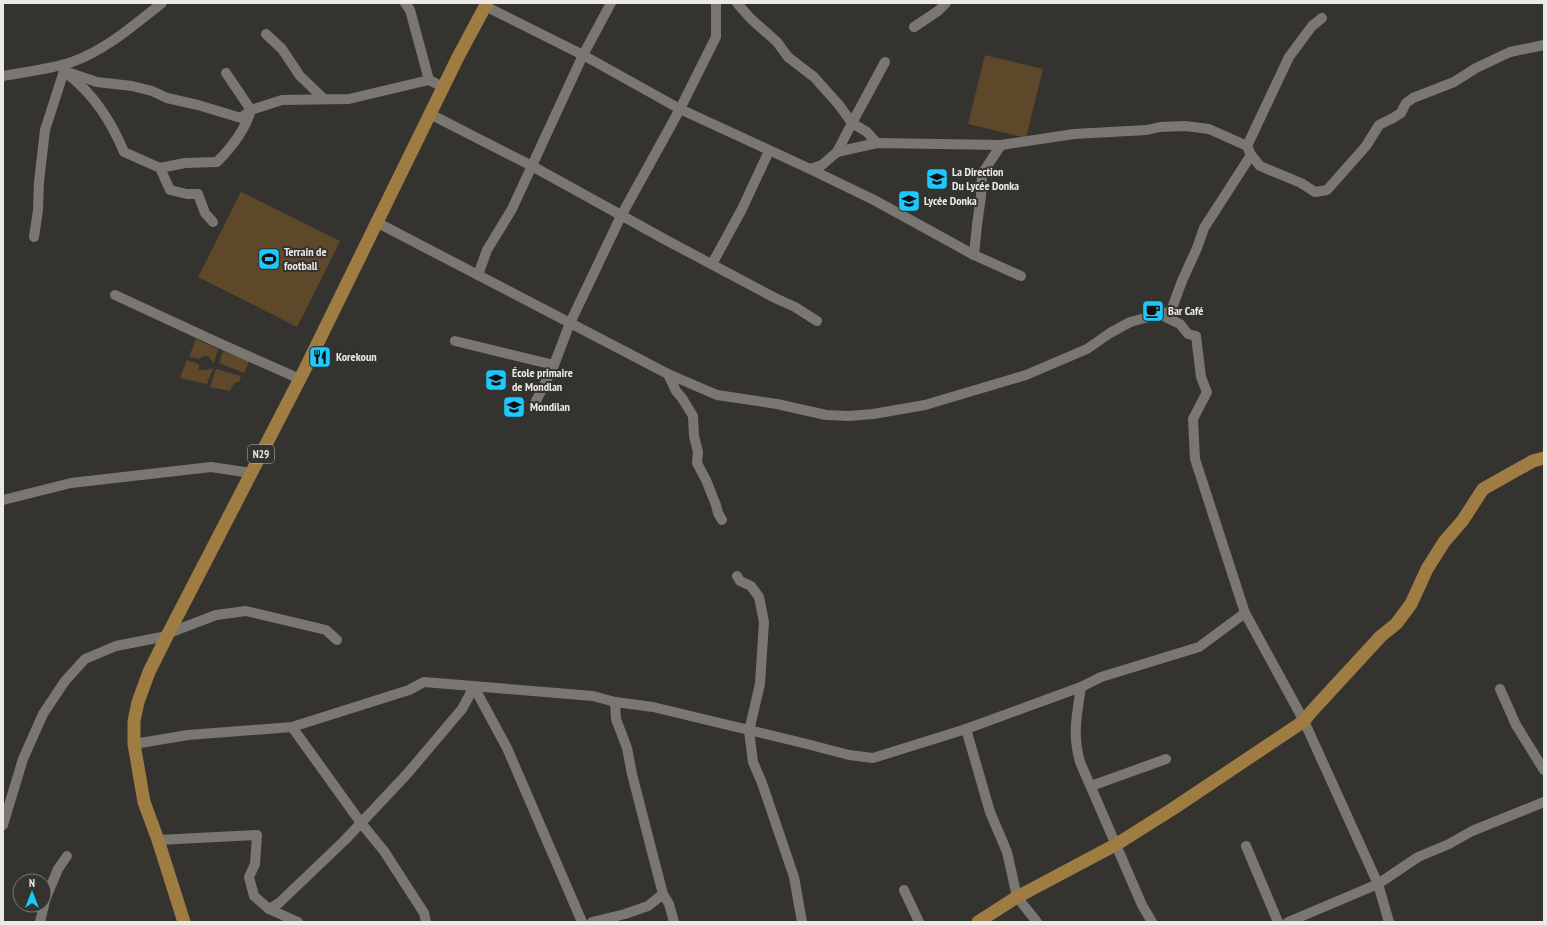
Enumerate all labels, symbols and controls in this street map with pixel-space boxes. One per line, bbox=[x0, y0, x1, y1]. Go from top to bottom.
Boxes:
place label: La Direction Du Lycée Donka bbox=[952, 164, 1019, 193]
school or university icon: La Direction Du Lycée Donka bbox=[924, 166, 950, 192]
school or university icon: Lycée Donka bbox=[896, 188, 922, 214]
place label: Lycée Donka bbox=[924, 193, 977, 208]
place label: Terrain de football bbox=[284, 244, 327, 273]
sports icon: Terrain de football bbox=[256, 246, 282, 272]
cafe icon: Bar Café bbox=[1140, 298, 1166, 324]
place label: Bar Café bbox=[1168, 303, 1203, 318]
restaurant icon: Korekoun bbox=[307, 344, 333, 370]
place label: Korekoun bbox=[336, 349, 377, 364]
place label: École primaire de Mondlan bbox=[512, 365, 573, 394]
school or university icon: École primaire de Mondlan bbox=[483, 367, 509, 393]
school or university icon: Mondilan bbox=[501, 394, 527, 420]
place label: Mondilan bbox=[530, 399, 570, 414]
road number: N29 bbox=[248, 445, 274, 463]
north arrow bbox=[12, 873, 52, 913]
text: N bbox=[29, 876, 35, 890]

